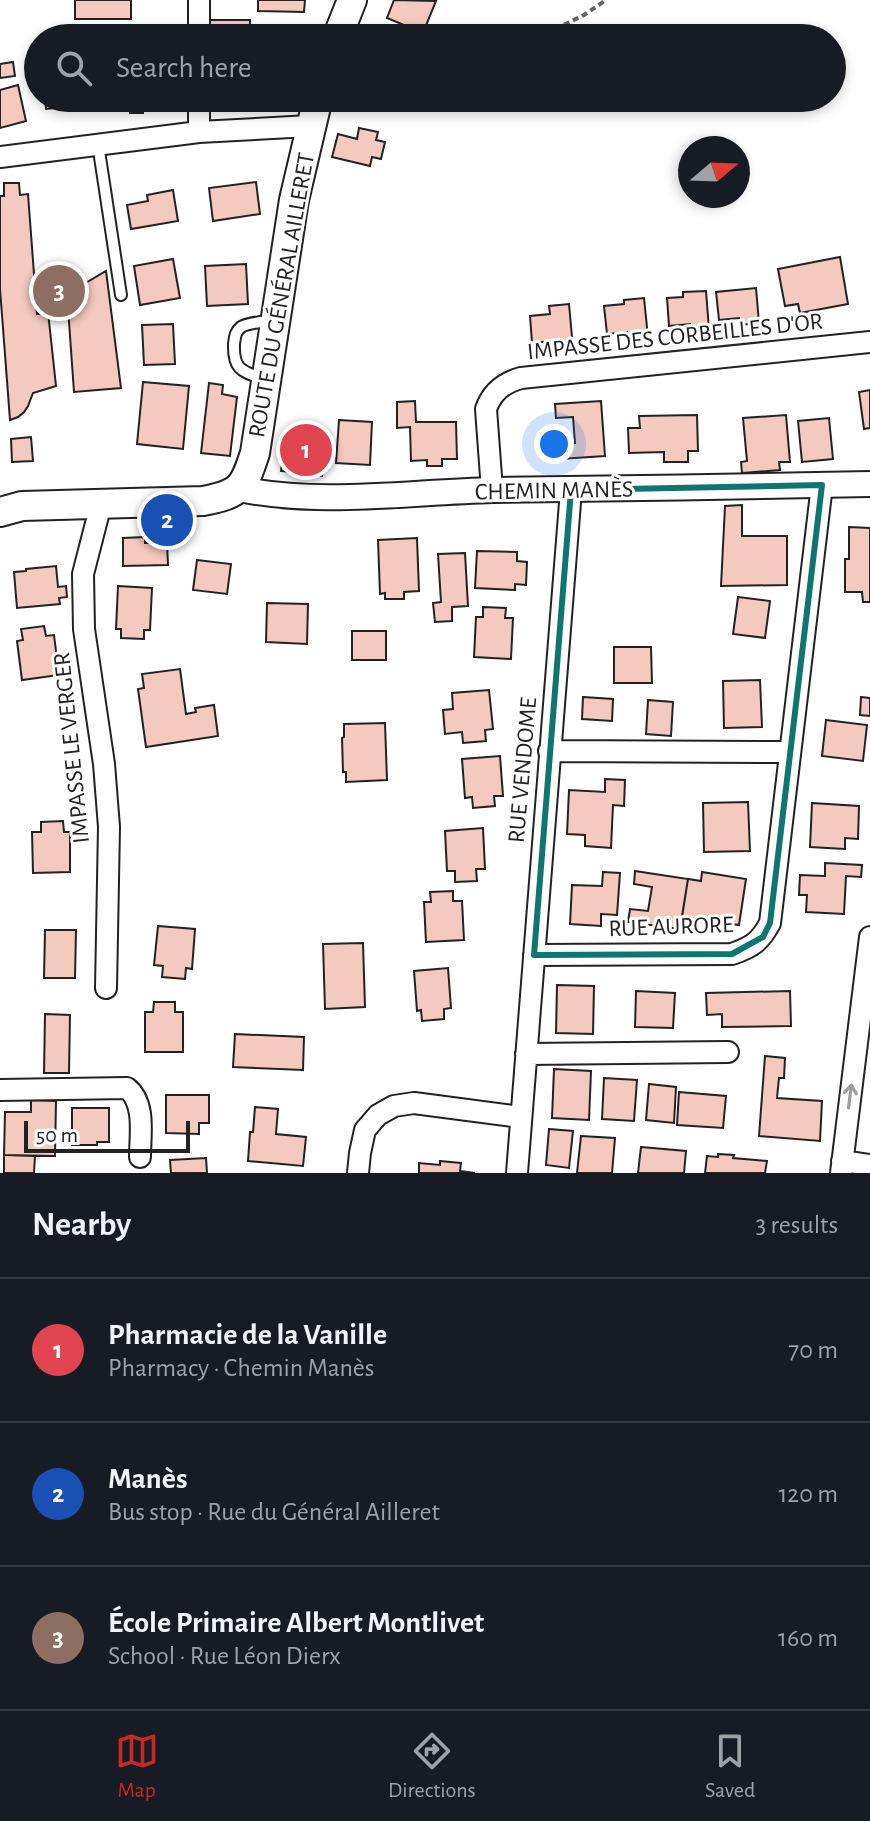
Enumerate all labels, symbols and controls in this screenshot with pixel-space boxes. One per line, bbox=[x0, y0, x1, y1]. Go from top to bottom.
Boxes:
search box bbox=[24, 24, 846, 112]
icon: search bbox=[52, 46, 96, 90]
text: Search here bbox=[116, 53, 252, 83]
north arrow bbox=[678, 136, 750, 208]
street label: ROUTE DU GÉNÉRAL AILLERET bbox=[243, 150, 319, 439]
pin: 3 bbox=[33, 261, 85, 321]
street label: IMPASSE DES CORBEILLES D'OR bbox=[526, 310, 824, 364]
pin: 1 bbox=[280, 420, 332, 480]
your location bbox=[534, 424, 574, 464]
street label: CHEMIN MANÈS bbox=[475, 476, 633, 504]
pin: 2 bbox=[141, 490, 193, 550]
street label: IMPASSE LE VERGER bbox=[50, 651, 94, 844]
street label: RUE VENDOME bbox=[505, 696, 541, 844]
street label: RUE AURORE bbox=[608, 913, 734, 941]
one-way arrow bbox=[843, 1083, 858, 1109]
scale bar bbox=[24, 1117, 190, 1153]
text: 50 m bbox=[36, 1124, 78, 1146]
text: Nearby bbox=[32, 1208, 131, 1242]
text: 3 results bbox=[755, 1212, 838, 1238]
text: Pharmacie de la Vanille bbox=[108, 1320, 387, 1350]
text: 1 bbox=[53, 1337, 63, 1363]
text: 70 m bbox=[788, 1337, 838, 1363]
text: Pharmacy · Chemin Manès bbox=[108, 1355, 374, 1381]
text: Manès bbox=[108, 1464, 187, 1494]
text: 2 bbox=[52, 1481, 64, 1507]
text: 120 m bbox=[778, 1481, 838, 1507]
text: Bus stop · Rue du Général Ailleret bbox=[108, 1499, 440, 1525]
text: École Primaire Albert Montlivet bbox=[108, 1608, 484, 1638]
text: 3 bbox=[52, 1625, 64, 1651]
text: 160 m bbox=[778, 1625, 838, 1651]
text: School · Rue Léon Dierx bbox=[108, 1643, 341, 1669]
tab: Map bbox=[115, 1729, 159, 1803]
tab: Directions bbox=[388, 1729, 476, 1803]
tab: Saved bbox=[705, 1729, 755, 1803]

